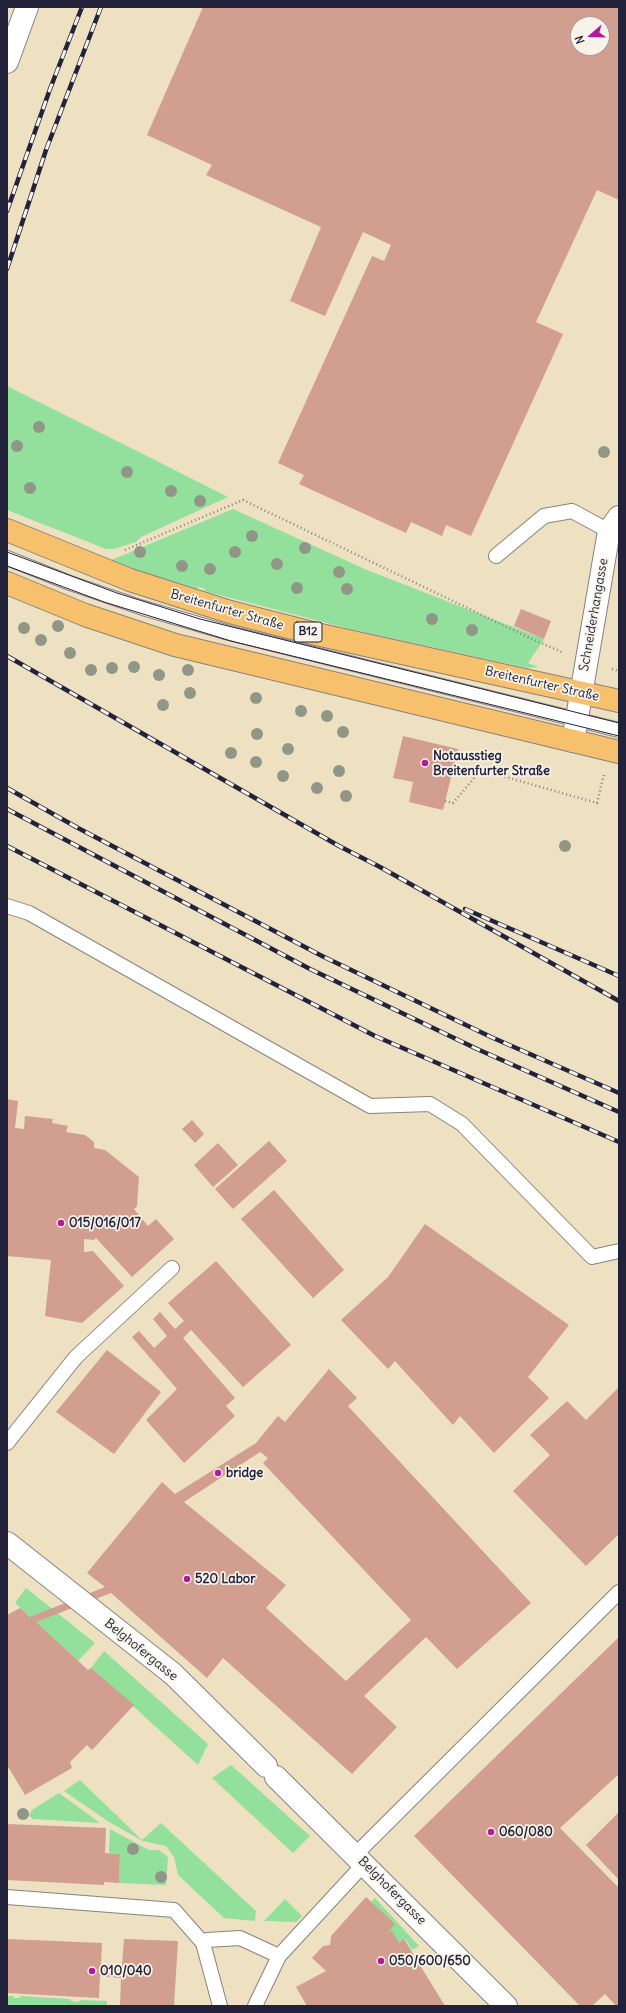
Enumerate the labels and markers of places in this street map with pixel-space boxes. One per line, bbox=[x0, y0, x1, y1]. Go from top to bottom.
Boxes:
place label: Notausstieg Breitenfurter Straße bbox=[433, 748, 550, 779]
marker: Notausstieg Breitenfurter Straße bbox=[420, 758, 430, 768]
place label: 015/016/017 bbox=[69, 1215, 141, 1231]
marker: 015/016/017 bbox=[56, 1218, 66, 1228]
place label: bridge bbox=[226, 1465, 263, 1481]
marker: bridge bbox=[213, 1468, 223, 1478]
place label: 520 Labor bbox=[195, 1571, 255, 1587]
marker: 520 Labor bbox=[182, 1574, 192, 1584]
place label: 060/080 bbox=[499, 1824, 553, 1840]
marker: 060/080 bbox=[486, 1827, 496, 1837]
place label: 050/600/650 bbox=[389, 1953, 471, 1969]
marker: 050/600/650 bbox=[376, 1956, 386, 1966]
place label: 010/040 bbox=[100, 1963, 151, 1979]
marker: 010/040 bbox=[87, 1966, 97, 1976]

